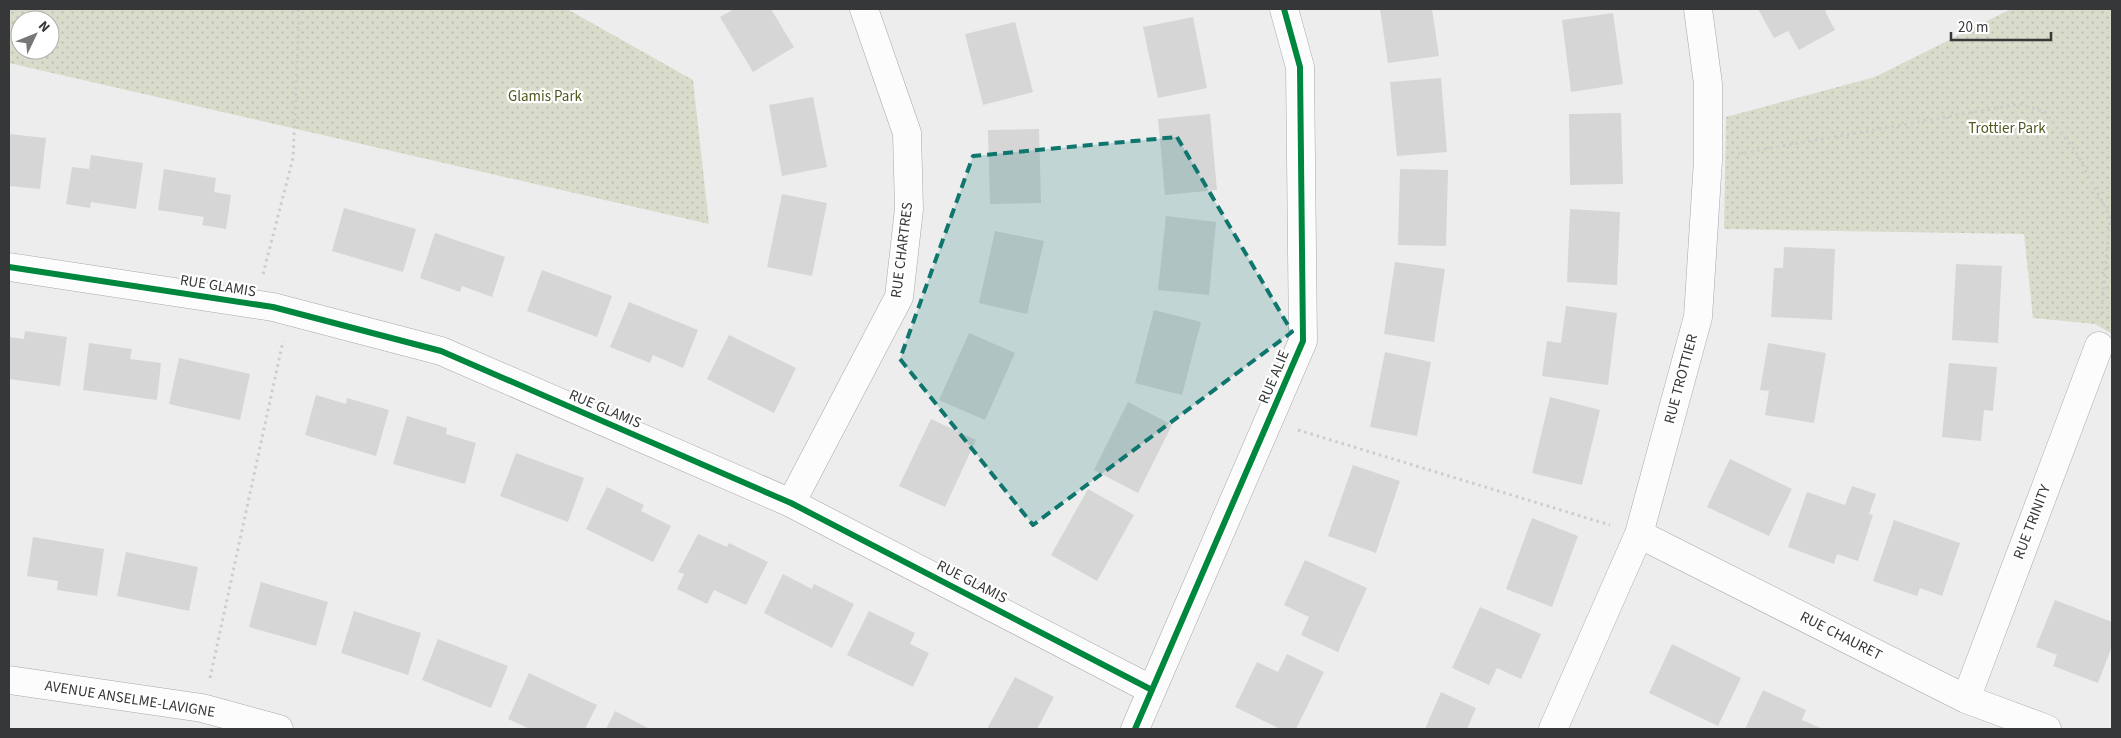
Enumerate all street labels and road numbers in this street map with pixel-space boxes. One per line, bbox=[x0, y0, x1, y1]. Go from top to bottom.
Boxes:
street label: RUE CHARTRES bbox=[886, 201, 918, 299]
street label: RUE GLAMIS bbox=[178, 270, 258, 302]
street label: RUE TROTTIER bbox=[1659, 332, 1703, 426]
street label: RUE ALIE bbox=[1253, 347, 1295, 407]
street label: RUE GLAMIS bbox=[566, 384, 644, 434]
street label: RUE TRINITY bbox=[2008, 481, 2056, 562]
street label: RUE GLAMIS bbox=[933, 555, 1011, 609]
street label: RUE CHAURET bbox=[1796, 606, 1886, 666]
street label: AVENUE ANSELME-LAVIGNE bbox=[43, 675, 217, 723]

